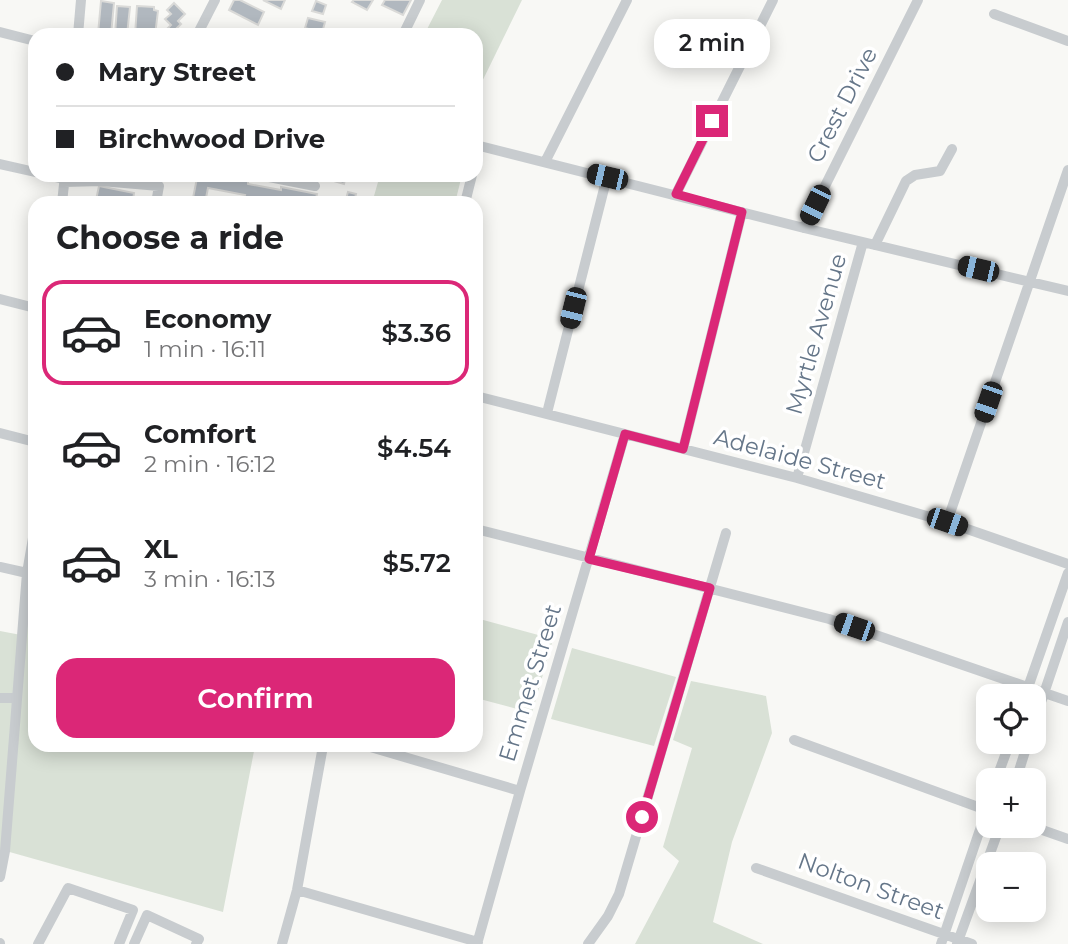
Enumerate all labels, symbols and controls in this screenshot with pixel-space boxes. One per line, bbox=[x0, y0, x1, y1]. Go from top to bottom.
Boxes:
callout: 2 min bbox=[654, 19, 770, 68]
text: 2 min bbox=[679, 29, 745, 57]
street label: Crest Drive bbox=[801, 43, 883, 167]
text: Mary Street bbox=[98, 56, 256, 88]
route end bbox=[696, 105, 728, 137]
text: Birchwood Drive bbox=[98, 123, 325, 155]
car bbox=[585, 162, 630, 192]
car bbox=[797, 182, 834, 228]
text: Choose a ride bbox=[56, 218, 284, 257]
street label: Myrtle Avenue bbox=[780, 250, 852, 418]
car bbox=[956, 254, 1001, 284]
car bbox=[558, 285, 589, 331]
icon: car bbox=[60, 301, 123, 364]
text: Economy bbox=[144, 303, 271, 335]
text: $3.36 bbox=[382, 317, 451, 349]
text: 1 min · 16:11 bbox=[144, 335, 266, 363]
car bbox=[972, 379, 1005, 425]
icon: car bbox=[60, 416, 123, 479]
text: Comfort bbox=[144, 418, 256, 450]
street label: Adelaide Street bbox=[711, 423, 889, 495]
text: $4.54 bbox=[377, 432, 451, 464]
text: 2 min · 16:12 bbox=[144, 450, 276, 478]
car bbox=[924, 505, 971, 539]
icon: car bbox=[60, 531, 123, 594]
text: XL bbox=[144, 533, 178, 565]
text: $5.72 bbox=[383, 547, 451, 579]
text: 3 min · 16:13 bbox=[144, 565, 275, 593]
street label: Emmet Street bbox=[493, 601, 567, 765]
car bbox=[831, 610, 878, 644]
button: Confirm bbox=[56, 658, 455, 738]
map controls bbox=[976, 684, 1046, 922]
button: locate bbox=[976, 684, 1046, 754]
button: + bbox=[976, 768, 1046, 838]
route start bbox=[626, 801, 658, 833]
street label: Nolton Street bbox=[794, 847, 948, 925]
button: − bbox=[976, 852, 1046, 922]

